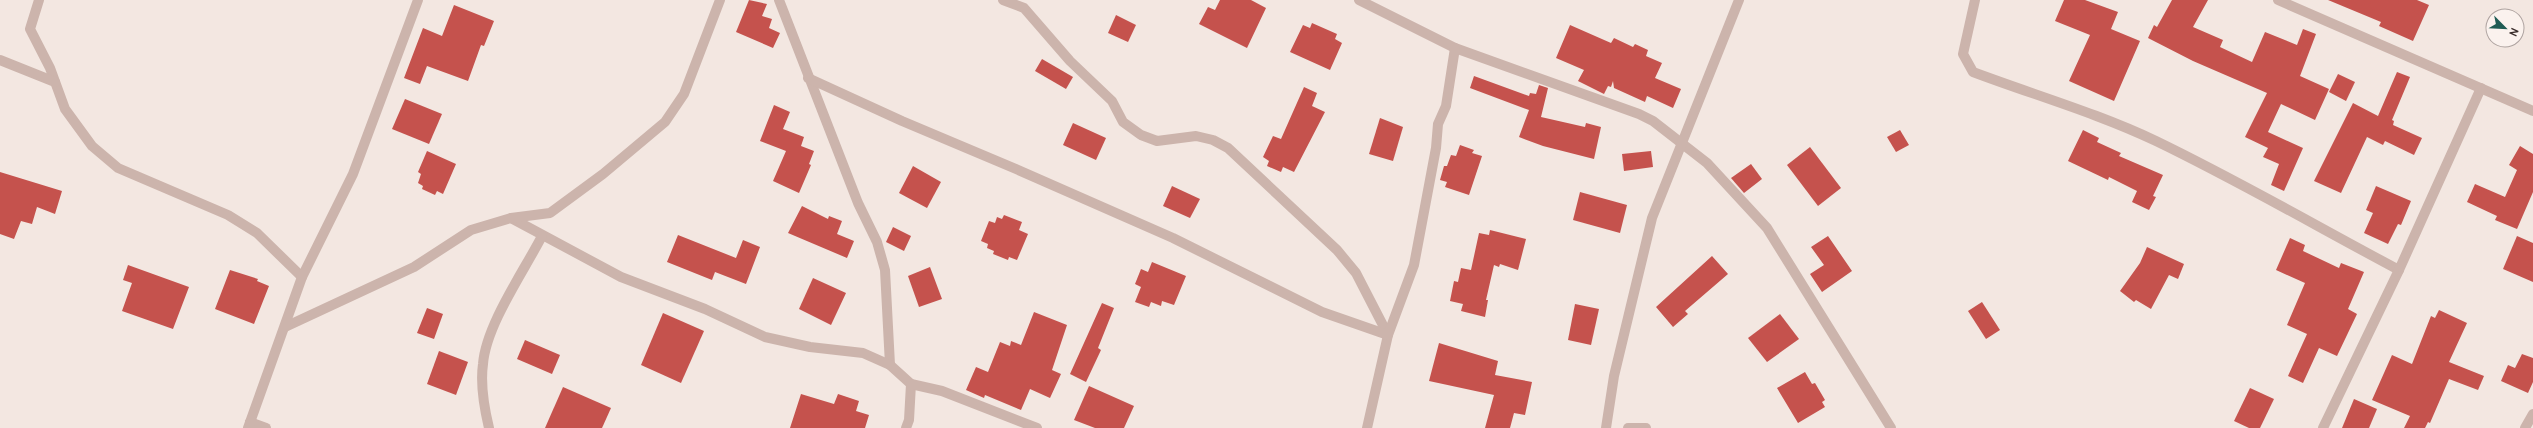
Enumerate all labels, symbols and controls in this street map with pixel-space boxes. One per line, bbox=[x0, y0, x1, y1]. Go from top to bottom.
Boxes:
north arrow bbox=[2485, 8, 2525, 48]
text: N bbox=[2506, 26, 2522, 38]

